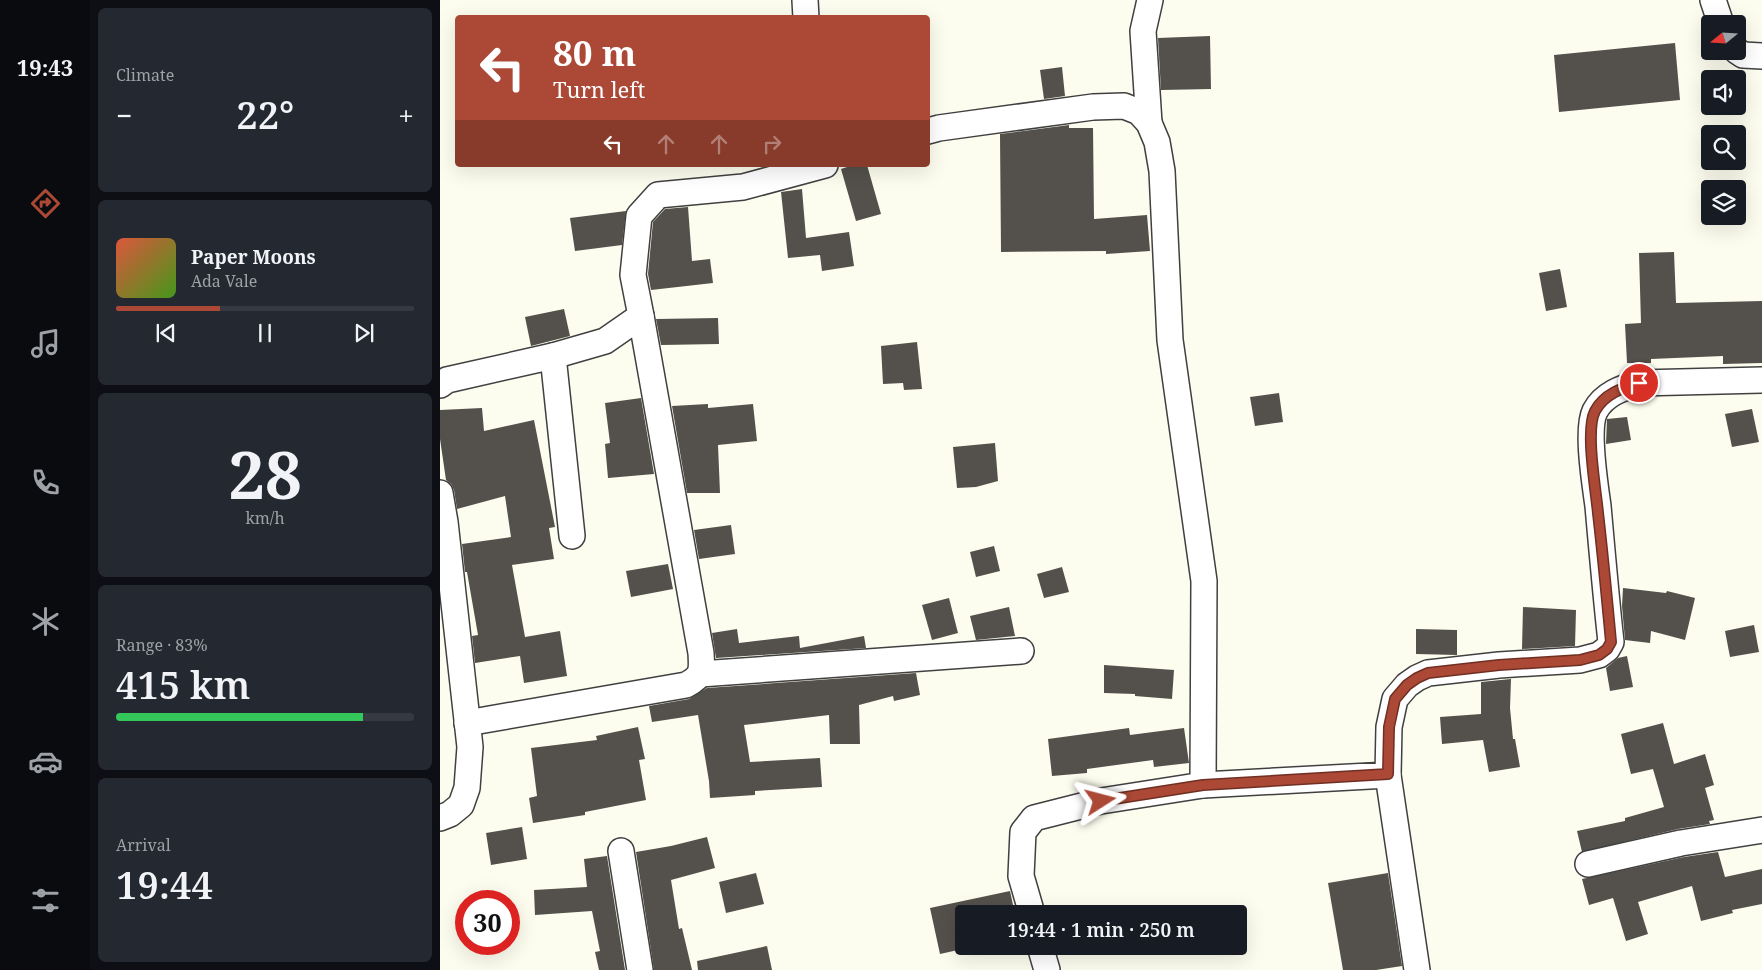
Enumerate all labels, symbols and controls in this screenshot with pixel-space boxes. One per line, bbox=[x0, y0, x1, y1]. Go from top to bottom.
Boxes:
north arrow bbox=[1701, 15, 1746, 60]
map controls bbox=[1701, 15, 1746, 225]
text: 80 m bbox=[553, 29, 636, 76]
icon: left bbox=[470, 35, 535, 100]
text: 19:43 bbox=[17, 52, 73, 82]
text: Climate bbox=[116, 64, 174, 86]
button: sound bbox=[1701, 70, 1746, 115]
text: Turn left bbox=[553, 74, 645, 104]
text: 22° bbox=[236, 88, 294, 140]
text: − bbox=[116, 96, 132, 134]
text: + bbox=[398, 96, 414, 134]
button: search bbox=[1701, 125, 1746, 170]
icon: left bbox=[599, 130, 627, 158]
icon: ahead bbox=[652, 130, 680, 158]
icon: ahead bbox=[705, 130, 733, 158]
icon: right bbox=[758, 130, 786, 158]
button: layers bbox=[1701, 180, 1746, 225]
icon: directions bbox=[28, 186, 63, 221]
text: Paper Moons bbox=[191, 244, 316, 270]
text: Ada Vale bbox=[191, 270, 257, 292]
icon: previous bbox=[152, 319, 180, 347]
icon: pause bbox=[251, 319, 279, 347]
icon: next bbox=[350, 319, 378, 347]
icon: music bbox=[28, 326, 63, 361]
pin bbox=[1618, 362, 1660, 404]
icon: arrive bbox=[1625, 369, 1653, 397]
text: 28 bbox=[228, 430, 302, 518]
icon: phone bbox=[28, 465, 63, 500]
text: km/h bbox=[245, 507, 285, 529]
icon: climate bbox=[28, 604, 63, 639]
text: Range · 83% bbox=[116, 634, 208, 656]
text: 415 km bbox=[116, 658, 250, 710]
icon: car bbox=[28, 744, 63, 779]
position arrow bbox=[1074, 774, 1126, 826]
text: Arrival bbox=[116, 834, 171, 856]
text: 19:44 bbox=[116, 858, 213, 910]
icon: filters bbox=[28, 883, 63, 918]
speed limit sign: 30 bbox=[455, 890, 520, 955]
text: 19:44 · 1 min · 250 m bbox=[1007, 917, 1195, 943]

